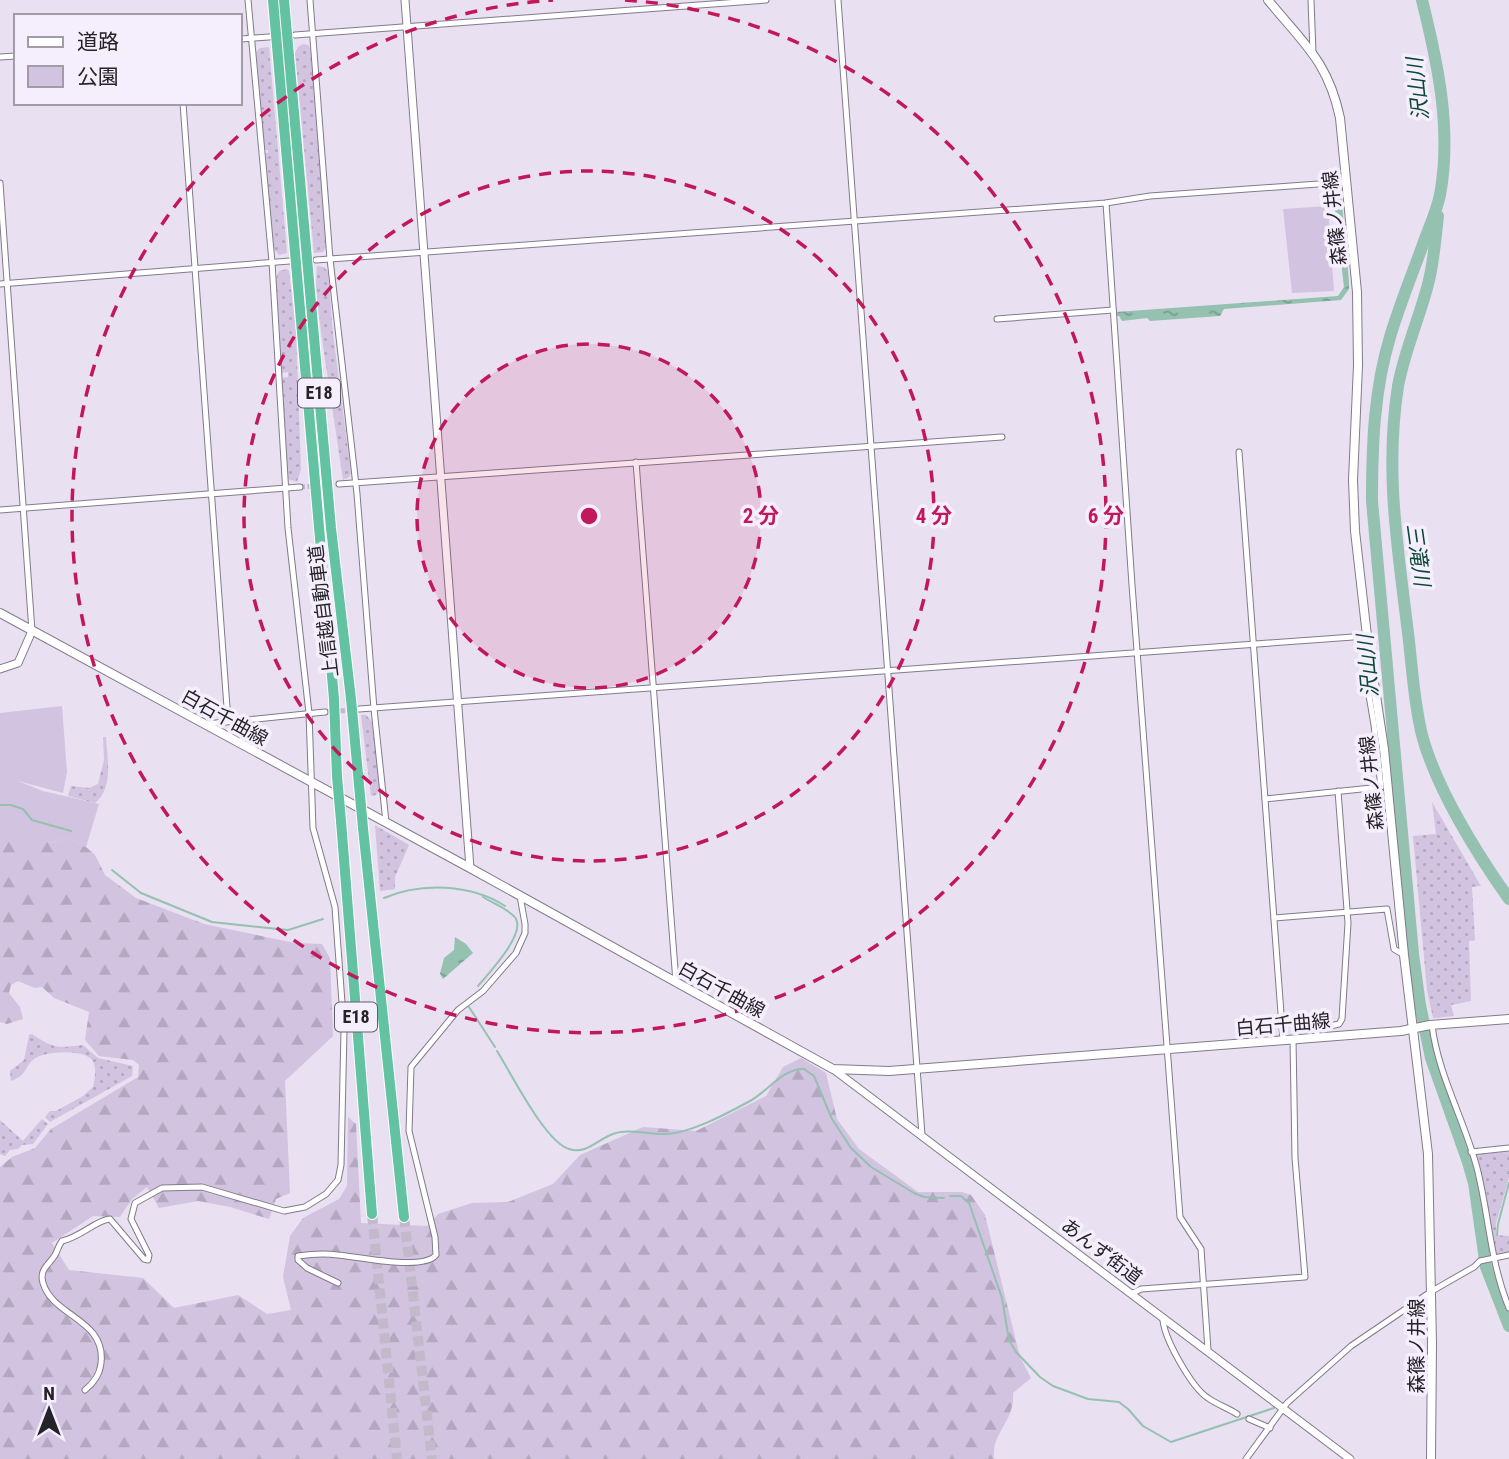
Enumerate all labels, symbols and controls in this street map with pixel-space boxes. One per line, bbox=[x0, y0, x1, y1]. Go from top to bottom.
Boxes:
legend bbox=[14, 14, 242, 105]
text: 道路 bbox=[77, 30, 119, 54]
water label: 沢山川 bbox=[1403, 54, 1433, 122]
text: 公園 bbox=[77, 65, 119, 89]
street label: 森篠ノ井線 bbox=[1318, 169, 1351, 266]
road number: E18 bbox=[298, 379, 340, 408]
centre of rings bbox=[577, 504, 601, 528]
text: 2 分 bbox=[743, 504, 779, 528]
text: 4 分 bbox=[916, 504, 952, 528]
text: 6 分 bbox=[1088, 504, 1124, 528]
water label: 三滝川 bbox=[1402, 522, 1435, 590]
street label: 上信越自動車道 bbox=[304, 544, 343, 678]
water label: 沢山川 bbox=[1353, 632, 1383, 698]
street label: 白石千曲線 bbox=[178, 684, 272, 751]
street label: 森篠ノ井線 bbox=[1355, 734, 1388, 831]
street label: 白石千曲線 bbox=[675, 956, 769, 1023]
road number: E18 bbox=[335, 1002, 377, 1032]
street label: 白石千曲線 bbox=[1235, 1009, 1331, 1040]
street label: あんず街道 bbox=[1057, 1214, 1147, 1289]
street label: 森篠ノ井線 bbox=[1405, 1298, 1428, 1394]
north arrow bbox=[14, 1375, 84, 1445]
text: N bbox=[43, 1382, 55, 1405]

